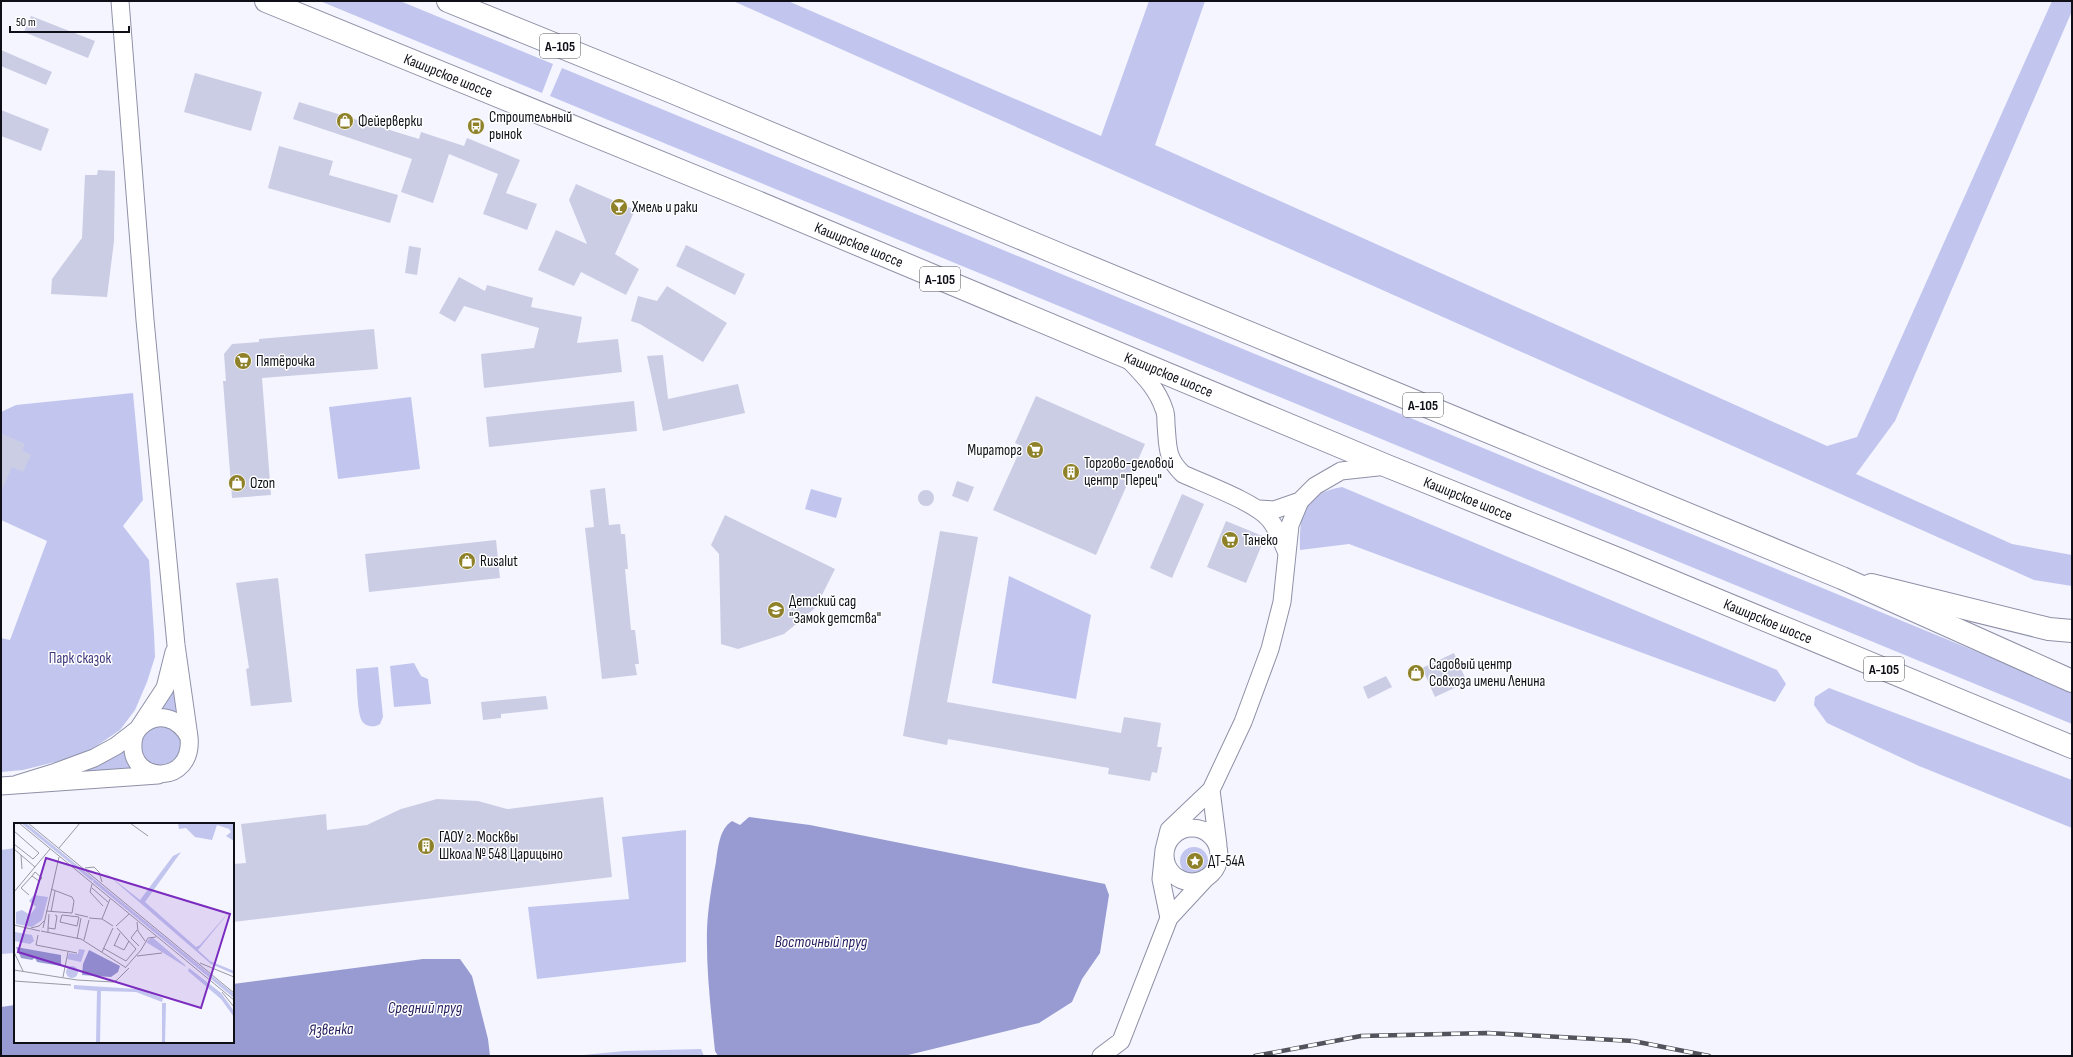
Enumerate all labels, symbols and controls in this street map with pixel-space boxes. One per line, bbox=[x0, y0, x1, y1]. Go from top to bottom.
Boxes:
scale bar bbox=[10, 8, 129, 34]
text: 50 m bbox=[16, 15, 36, 30]
road number: А-105 bbox=[540, 34, 580, 58]
street label: Каширское шоссе bbox=[401, 49, 496, 102]
place label: Строительный рынок bbox=[489, 108, 572, 144]
shop icon: Фейерверки bbox=[335, 111, 355, 131]
place label: Фейерверки bbox=[358, 112, 423, 131]
bus stop icon: Строительный рынок bbox=[466, 116, 486, 136]
bar icon: Хмель и раки bbox=[609, 197, 629, 217]
place label: Хмель и раки bbox=[631, 198, 698, 217]
street label: Каширское шоссе bbox=[812, 218, 906, 272]
road number: А-105 bbox=[920, 267, 960, 291]
street label: Каширское шоссе bbox=[1122, 348, 1216, 402]
supermarket icon: Пятёрочка bbox=[233, 351, 253, 371]
place label: Пятёрочка bbox=[256, 352, 315, 371]
road number: А-105 bbox=[1403, 393, 1443, 417]
supermarket icon: Мираторг bbox=[1025, 440, 1045, 460]
place label: Мираторг bbox=[967, 441, 1022, 460]
place label: Торгово-деловой центр "Перец" bbox=[1084, 454, 1174, 490]
building icon: Торгово-деловой центр "Перец" bbox=[1061, 462, 1081, 482]
street label: Каширское шоссе bbox=[1421, 472, 1515, 525]
shop icon: Ozon bbox=[227, 473, 247, 493]
place label: Ozon bbox=[250, 474, 275, 493]
supermarket icon: Танеко bbox=[1220, 530, 1240, 550]
place label: Танеко bbox=[1243, 531, 1278, 550]
shop icon: Rusalut bbox=[457, 551, 477, 571]
place label: Rusalut bbox=[480, 552, 518, 571]
place label: Детский сад "Замок детства" bbox=[789, 592, 881, 628]
street label: Каширское шоссе bbox=[1721, 594, 1815, 648]
school or university icon: Детский сад "Замок детства" bbox=[766, 600, 786, 620]
park label: Парк сказок bbox=[49, 649, 111, 668]
place label: Садовый центр Совхоза имени Ленина bbox=[1429, 655, 1546, 691]
road number: А-105 bbox=[1864, 657, 1904, 681]
shop icon: Садовый центр Совхоза имени Ленина bbox=[1406, 663, 1426, 683]
inset map bbox=[14, 823, 234, 1043]
place label: ГАОУ г. Москвы Школа № 548 Царицыно bbox=[439, 828, 563, 864]
building icon: ГАОУ г. Москвы Школа № 548 Царицыно bbox=[416, 836, 436, 856]
place icon: ДТ-54А bbox=[1185, 851, 1205, 871]
place label: ДТ-54А bbox=[1208, 852, 1245, 871]
water label: Восточный пруд bbox=[775, 933, 868, 952]
water label: Средний пруд bbox=[388, 999, 463, 1018]
water label: Язвенка bbox=[307, 1020, 354, 1040]

